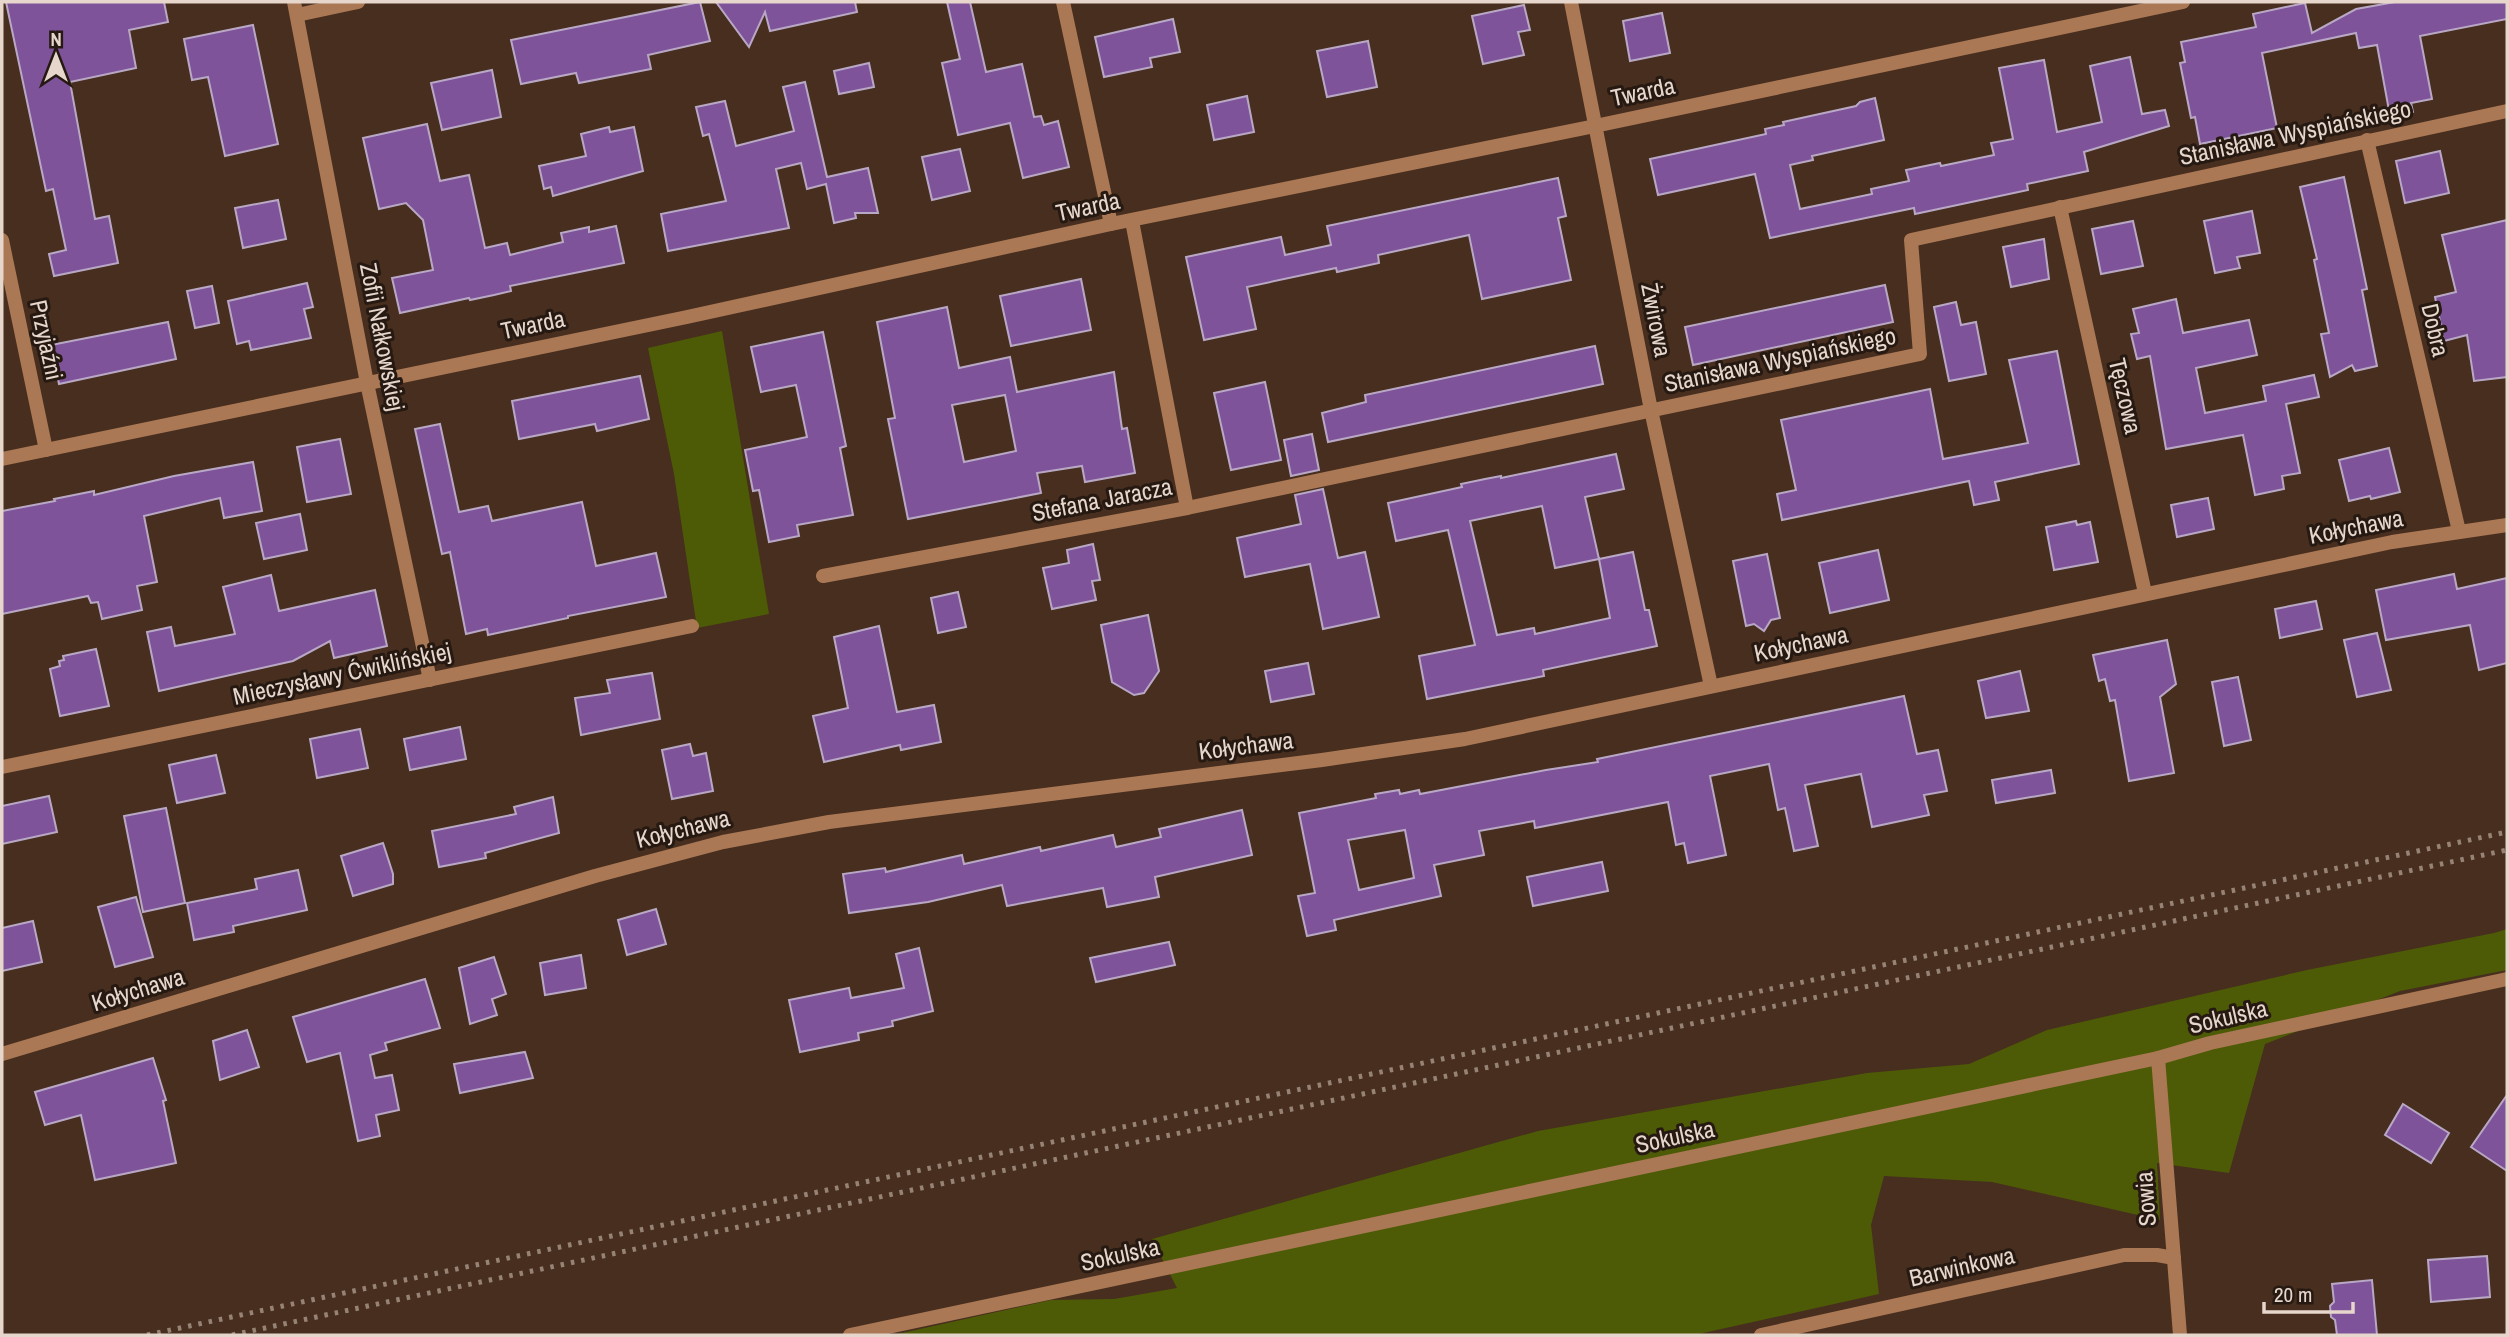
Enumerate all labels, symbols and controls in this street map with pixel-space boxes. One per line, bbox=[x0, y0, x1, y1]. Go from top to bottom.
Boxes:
north arrow bbox=[21, 21, 91, 91]
text: N bbox=[50, 26, 62, 52]
street label: Twarda bbox=[1608, 69, 1678, 113]
street label: Stanisława Wyspiańskiego bbox=[2176, 92, 2414, 172]
street label: Twarda bbox=[1053, 184, 1123, 228]
street label: Zofii Nałkowskiej bbox=[353, 260, 413, 413]
street label: Żwirowa bbox=[1634, 280, 1680, 359]
street label: Przyjaźni bbox=[23, 297, 71, 383]
street label: Dobra bbox=[2414, 300, 2458, 360]
street label: Twarda bbox=[498, 302, 568, 346]
street label: Stanisława Wyspiańskiego bbox=[1661, 319, 1899, 399]
street label: Tęczowa bbox=[2102, 355, 2150, 437]
street label: Stefana Jaracza bbox=[1029, 470, 1175, 528]
street label: Kołychawa bbox=[2306, 501, 2406, 551]
street label: Kołychawa bbox=[1751, 617, 1851, 669]
street label: Mieczysławy Ćwiklińskiej bbox=[230, 634, 454, 712]
street label: Kołychawa bbox=[1197, 723, 1295, 767]
street label: Kołychawa bbox=[633, 801, 733, 855]
street label: Kołychawa bbox=[88, 960, 188, 1018]
street label: Sokulska bbox=[2185, 991, 2270, 1041]
street label: Sokulska bbox=[1632, 1112, 1717, 1160]
street label: Sowia bbox=[2127, 1171, 2163, 1227]
street label: Sokulska bbox=[1077, 1230, 1162, 1278]
street label: Barwinkowa bbox=[1906, 1238, 2018, 1294]
scale bar bbox=[2264, 1270, 2353, 1314]
text: 20 m bbox=[2274, 1280, 2312, 1309]

